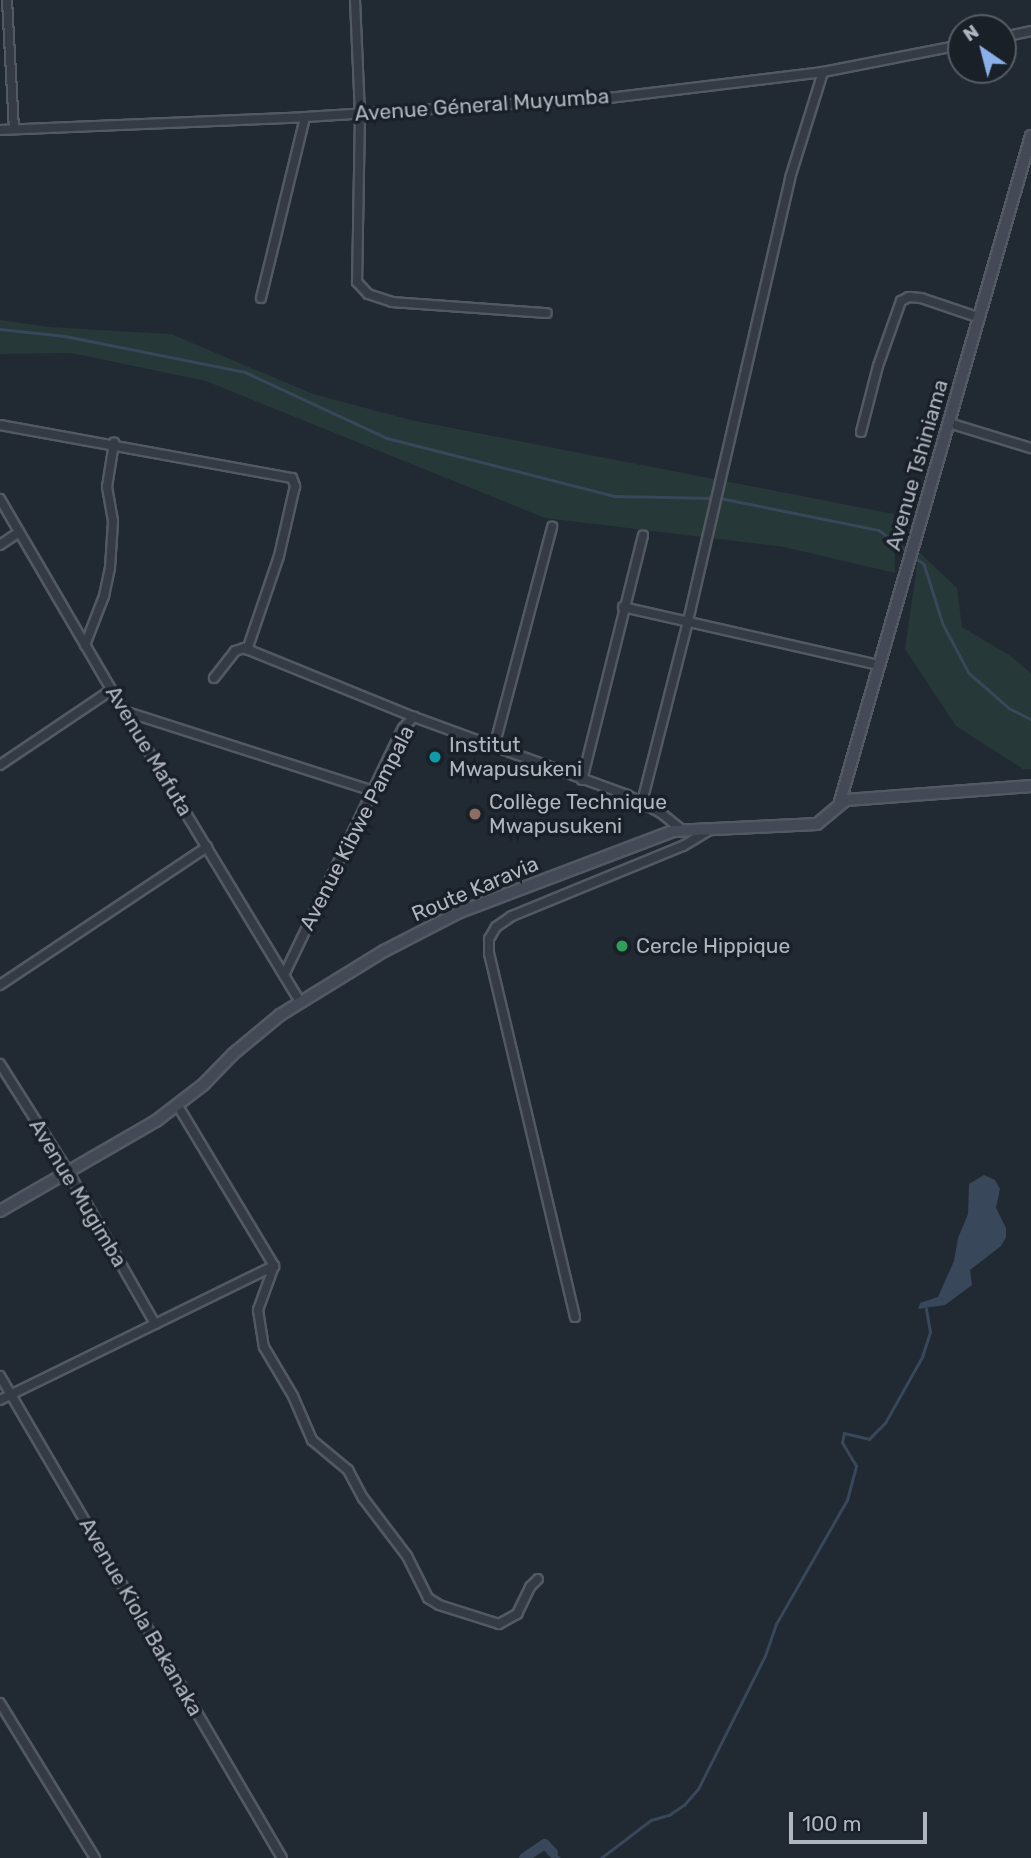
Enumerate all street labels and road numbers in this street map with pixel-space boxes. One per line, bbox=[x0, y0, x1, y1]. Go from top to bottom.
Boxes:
street label: Avenue Géneral Muyumba bbox=[354, 84, 610, 126]
street label: Avenue Tshiniama bbox=[880, 376, 954, 554]
street label: Avenue Mafuta bbox=[100, 681, 198, 821]
street label: Avenue Kibwe Pampala bbox=[294, 721, 420, 935]
street label: Route Karavia bbox=[408, 851, 542, 927]
street label: Avenue Mugimba bbox=[24, 1114, 132, 1272]
street label: Avenue Kiola Bakanaka bbox=[74, 1513, 208, 1721]

